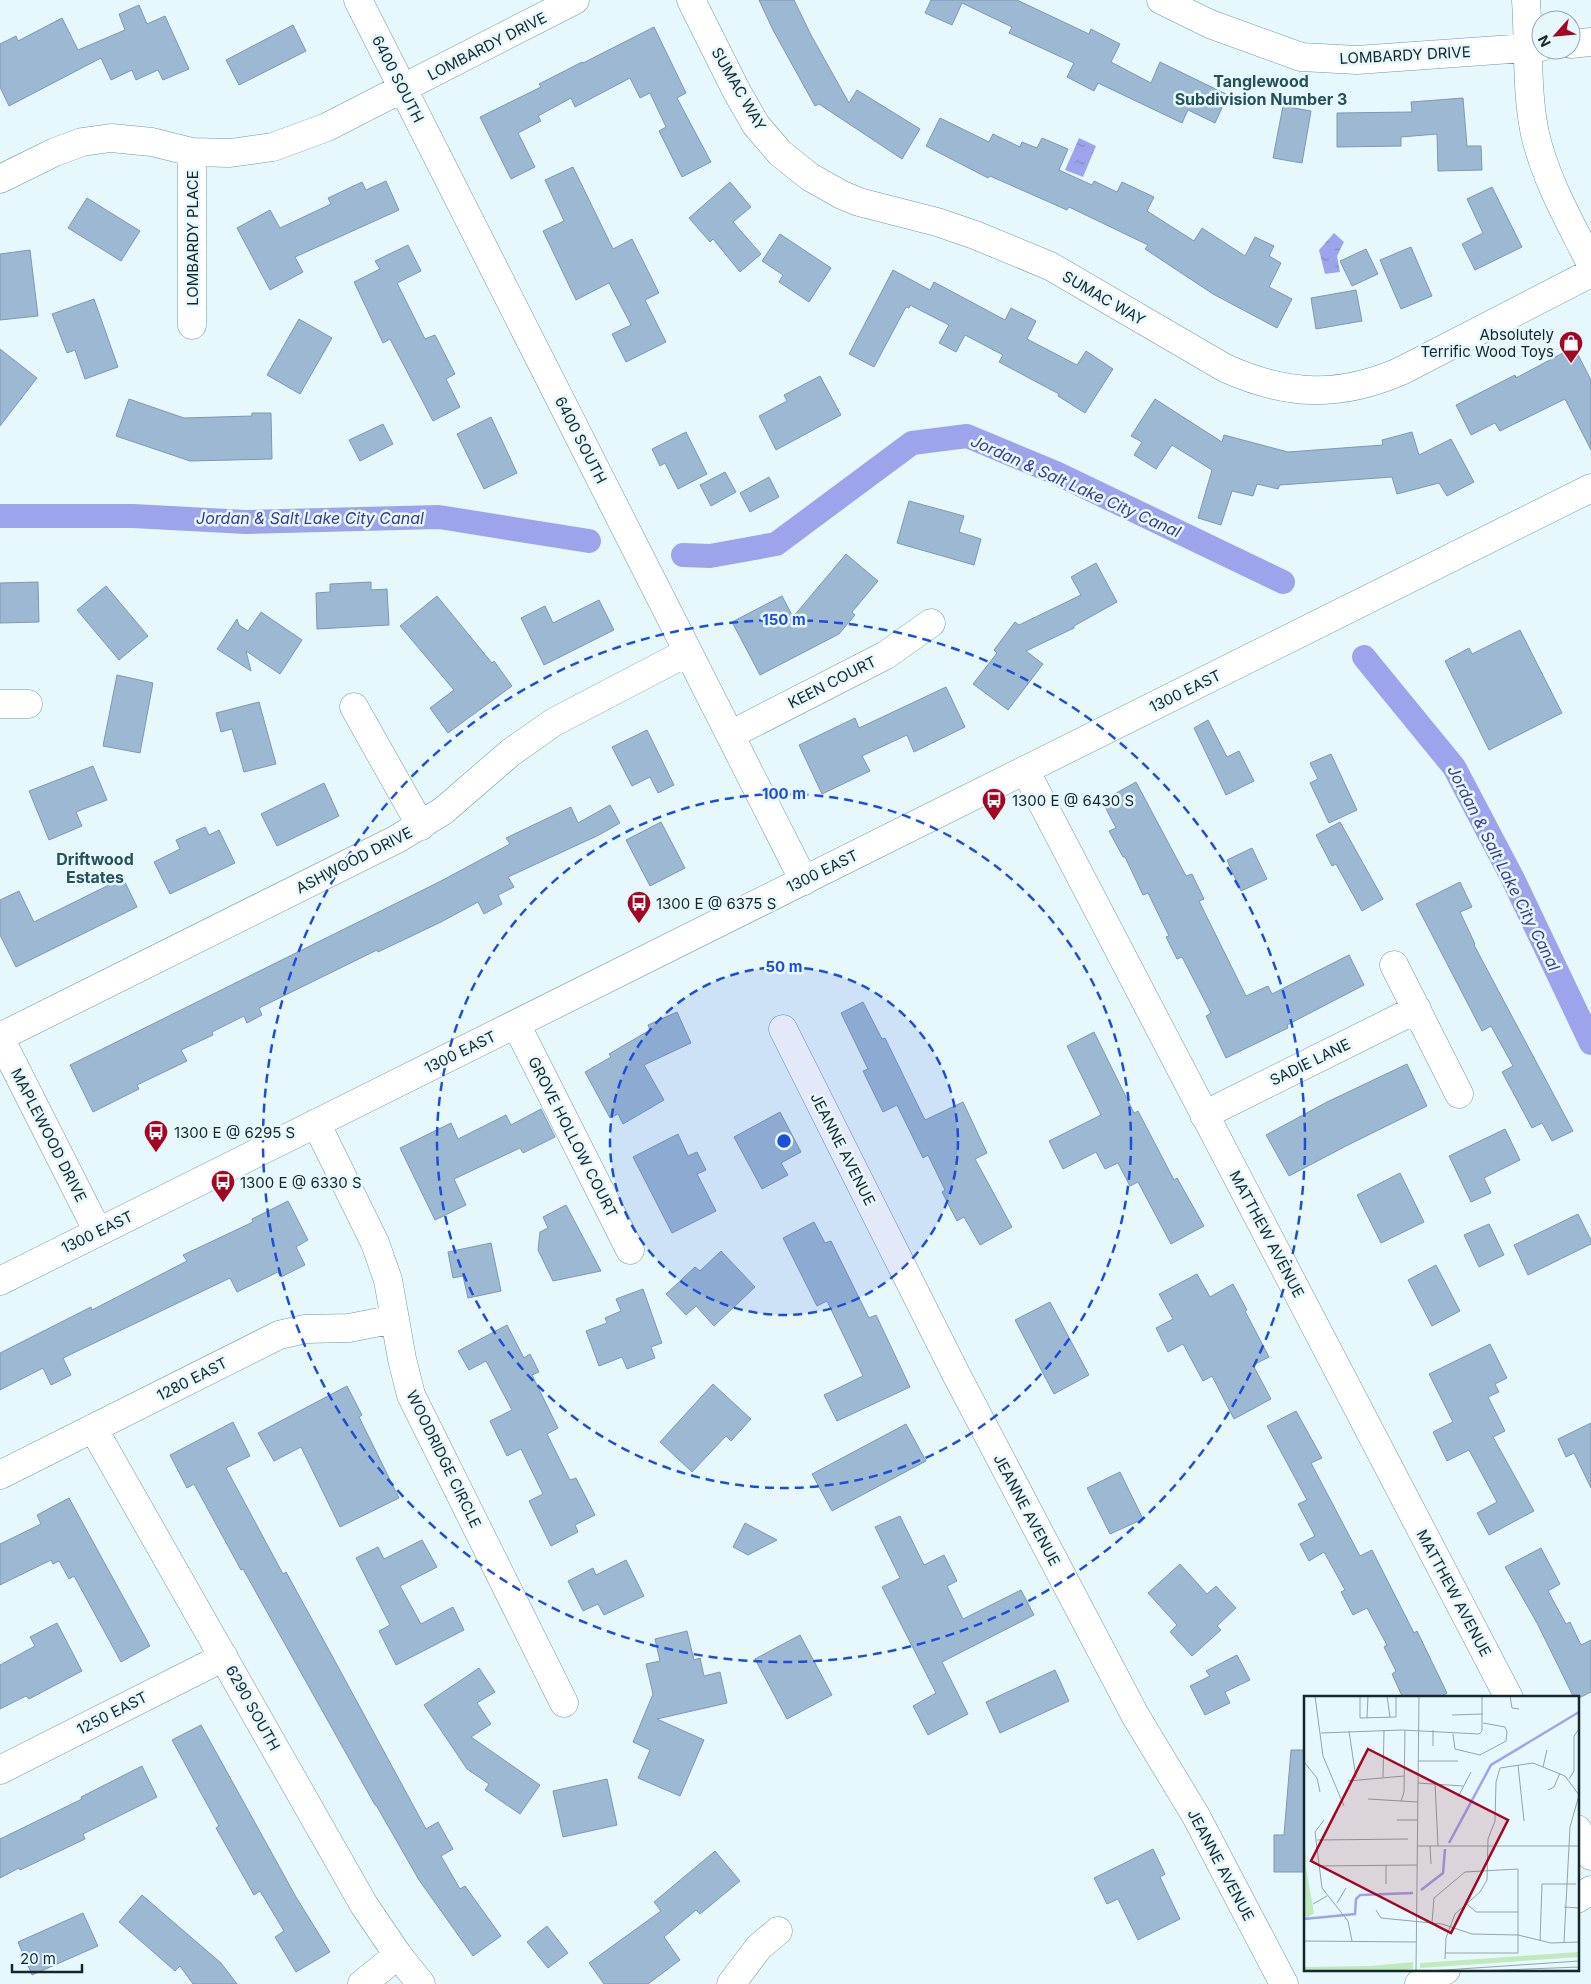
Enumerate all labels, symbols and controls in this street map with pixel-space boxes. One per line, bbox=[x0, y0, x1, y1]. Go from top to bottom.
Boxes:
street label: LOMBARDY DRIVE bbox=[424, 8, 550, 84]
north arrow bbox=[1531, 10, 1581, 60]
street label: 6400 SOUTH bbox=[368, 32, 428, 126]
text: N bbox=[1534, 33, 1554, 50]
street label: LOMBARDY DRIVE bbox=[1339, 42, 1471, 68]
street label: SUMAC WAY bbox=[708, 44, 770, 134]
district label: Tanglewood Subdivision Number 3 bbox=[1175, 71, 1347, 109]
street label: LOMBARDY PLACE bbox=[183, 170, 202, 306]
street label: SUMAC WAY bbox=[1059, 267, 1149, 329]
place label: Absolutely Terrific Wood Toys bbox=[1420, 325, 1555, 361]
shop icon: Absolutely Terrific Wood Toys bbox=[1558, 330, 1584, 364]
street label: 6400 SOUTH bbox=[551, 393, 611, 487]
water label: Jordan & Salt Lake City Canal bbox=[968, 431, 1184, 542]
water label: Jordan & Salt Lake City Canal bbox=[196, 508, 424, 528]
text: 150 m bbox=[762, 610, 806, 629]
street label: KEEN COURT bbox=[785, 652, 879, 712]
street label: 1300 EAST bbox=[1146, 666, 1224, 716]
water label: Jordan & Salt Lake City Canal bbox=[1443, 762, 1565, 974]
text: 100 m bbox=[762, 784, 806, 803]
bus stop icon: 1300 E @ 6430 S bbox=[981, 787, 1007, 821]
place label: 1300 E @ 6430 S bbox=[1012, 791, 1134, 810]
street label: ASHWOOD DRIVE bbox=[293, 823, 415, 897]
street label: 1300 EAST bbox=[783, 846, 861, 896]
district label: Driftwood Estates bbox=[56, 849, 134, 887]
bus stop icon: 1300 E @ 6375 S bbox=[626, 890, 652, 924]
place label: 1300 E @ 6375 S bbox=[656, 894, 776, 913]
text: 50 m bbox=[766, 957, 802, 976]
street label: 1300 EAST bbox=[421, 1027, 499, 1077]
street label: SADIE LANE bbox=[1267, 1034, 1353, 1090]
street label: GROVE HOLLOW COURT bbox=[524, 1053, 622, 1221]
street label: MAPLEWOOD DRIVE bbox=[7, 1065, 91, 1205]
street label: JEANNE AVENUE bbox=[806, 1089, 880, 1209]
bus stop icon: 1300 E @ 6295 S bbox=[143, 1119, 169, 1153]
place label: 1300 E @ 6295 S bbox=[174, 1123, 295, 1142]
centre of rings bbox=[775, 1132, 793, 1150]
street label: MATTHEW AVENUE bbox=[1225, 1167, 1309, 1301]
bus stop icon: 1300 E @ 6330 S bbox=[210, 1169, 236, 1203]
place label: 1300 E @ 6330 S bbox=[240, 1173, 362, 1192]
street label: 1300 EAST bbox=[58, 1207, 136, 1257]
street label: 1280 EAST bbox=[153, 1353, 231, 1405]
street label: WOODRIDGE CIRCLE bbox=[402, 1387, 486, 1531]
street label: JEANNE AVENUE bbox=[990, 1451, 1064, 1569]
street label: MATTHEW AVENUE bbox=[1412, 1526, 1496, 1660]
street label: 6290 SOUTH bbox=[222, 1662, 284, 1754]
street label: 1250 EAST bbox=[74, 1687, 150, 1739]
inset map bbox=[1304, 1696, 1578, 1972]
street label: JEANNE AVENUE bbox=[1184, 1806, 1258, 1924]
scale bar bbox=[12, 1942, 82, 1974]
text: 20 m bbox=[20, 1949, 56, 1968]

